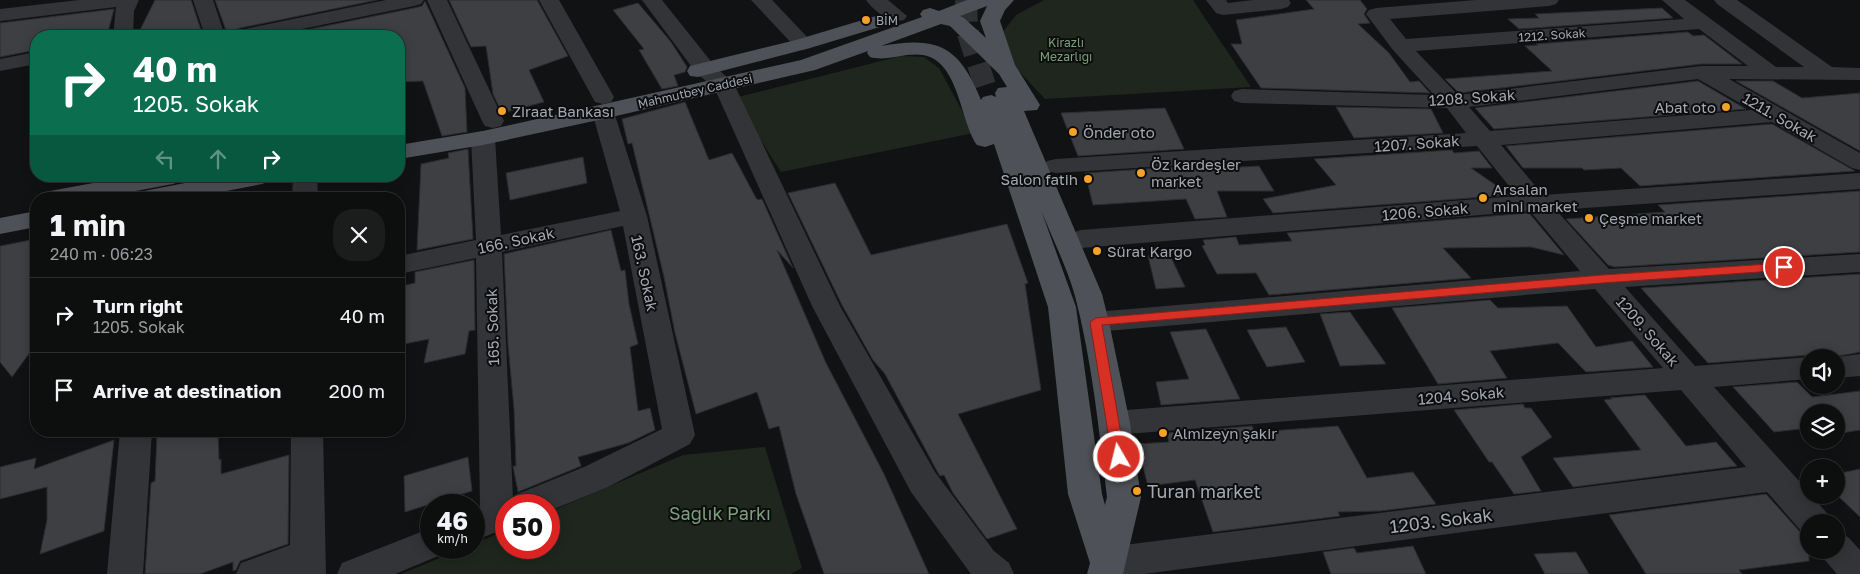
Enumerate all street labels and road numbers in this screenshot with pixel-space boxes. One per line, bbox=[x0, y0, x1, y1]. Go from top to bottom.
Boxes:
street label: 1212. Sokak bbox=[1518, 25, 1586, 45]
street label: Mahmutbey Caddesi bbox=[636, 71, 754, 111]
street label: 1208. Sokak bbox=[1428, 85, 1516, 109]
street label: 1211. Sokak bbox=[1740, 89, 1821, 146]
street label: 1207. Sokak bbox=[1374, 131, 1461, 155]
street label: 1206. Sokak bbox=[1381, 198, 1469, 224]
street label: 166. Sokak bbox=[476, 223, 556, 257]
street label: 163. Sokak bbox=[628, 233, 662, 313]
street label: 165. Sokak bbox=[482, 288, 502, 366]
street label: 1209. Sokak bbox=[1613, 292, 1684, 370]
street label: 1204. Sokak bbox=[1417, 382, 1505, 408]
street label: 1203. Sokak bbox=[1388, 503, 1494, 537]

